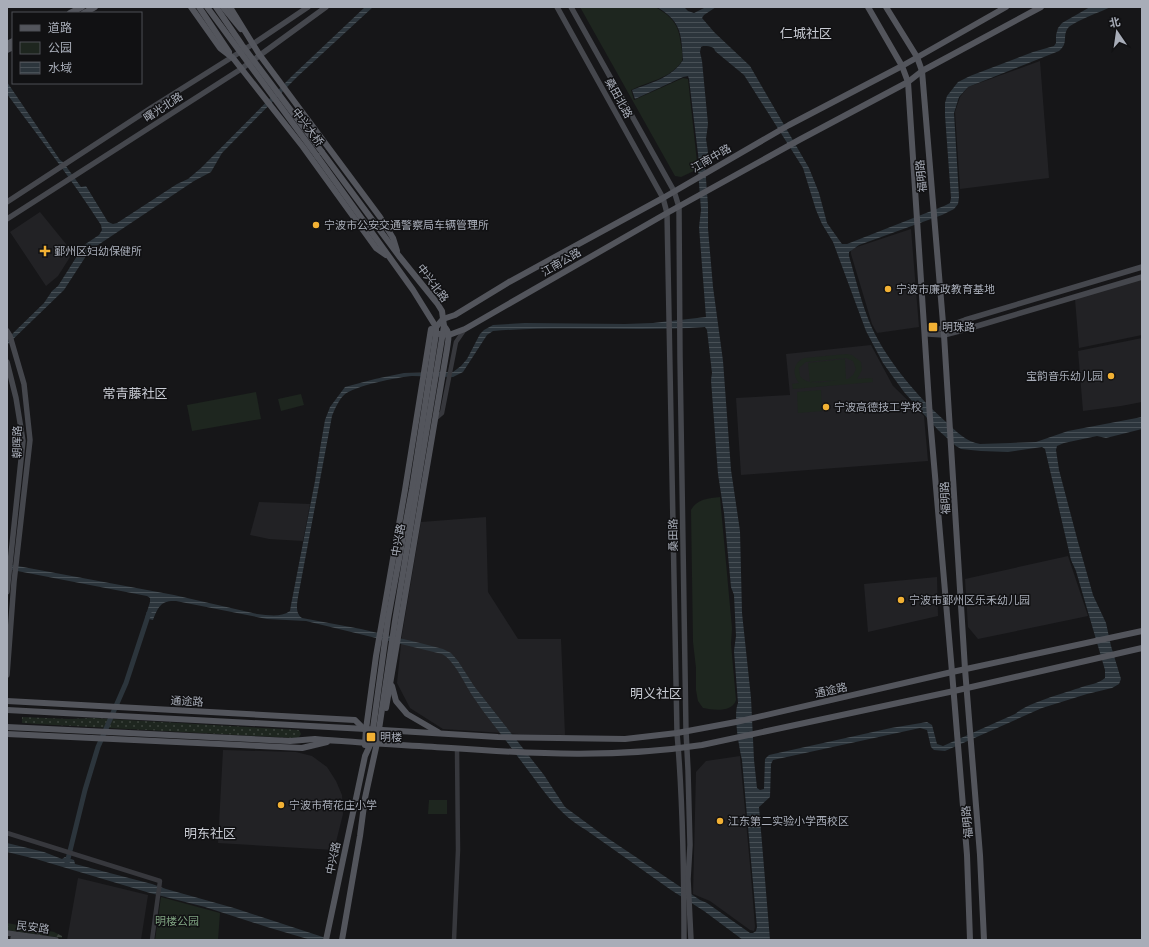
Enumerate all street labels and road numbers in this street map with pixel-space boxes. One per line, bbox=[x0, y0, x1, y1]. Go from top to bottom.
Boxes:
street label: 桑田北路 bbox=[603, 76, 635, 120]
street label: 曙光北路 bbox=[141, 90, 185, 124]
street label: 中兴大桥 bbox=[290, 106, 326, 148]
street label: 江南中路 bbox=[689, 142, 733, 174]
street label: 福明路 bbox=[914, 159, 928, 193]
street label: 江南公路 bbox=[539, 246, 583, 278]
street label: 中兴北路 bbox=[415, 262, 451, 304]
street label: 朝晖路 bbox=[11, 425, 23, 459]
street label: 福明路 bbox=[938, 481, 952, 515]
street label: 桑田路 bbox=[667, 518, 679, 552]
street label: 中兴路 bbox=[389, 523, 407, 557]
street label: 通途路 bbox=[814, 680, 848, 700]
street label: 通途路 bbox=[170, 694, 204, 708]
street label: 福明路 bbox=[960, 805, 974, 839]
street label: 中兴路 bbox=[324, 841, 342, 875]
street label: 民安路 bbox=[16, 919, 50, 935]

